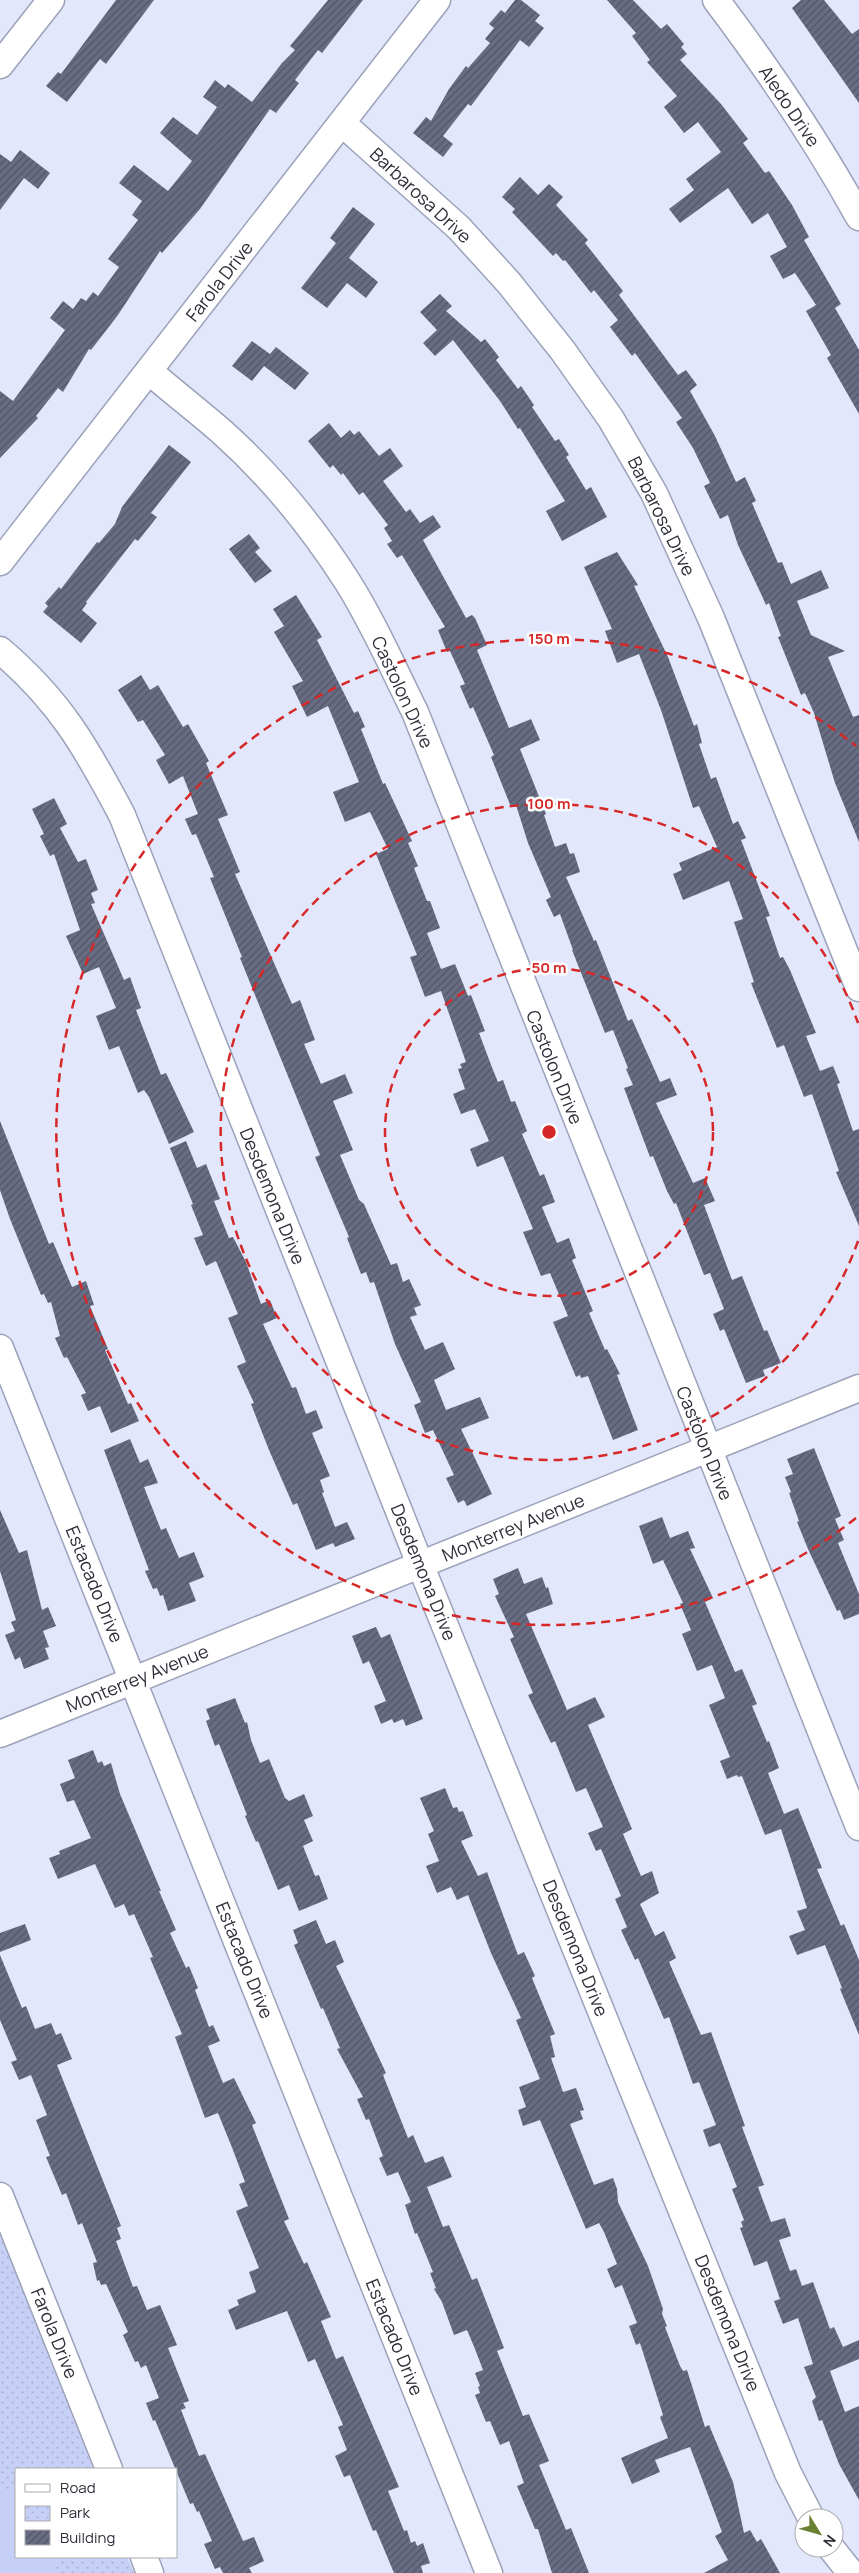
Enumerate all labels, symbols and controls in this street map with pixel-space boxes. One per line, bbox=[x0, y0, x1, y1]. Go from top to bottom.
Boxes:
street label: Aledo Drive bbox=[754, 61, 826, 151]
street label: Barbarosa Drive bbox=[365, 142, 477, 248]
street label: Farola Drive bbox=[180, 236, 258, 326]
street label: Barbarosa Drive bbox=[623, 452, 701, 580]
text: 150 m bbox=[528, 628, 570, 649]
street label: Castolon Drive bbox=[367, 632, 439, 752]
text: 100 m bbox=[528, 793, 570, 814]
text: 50 m bbox=[531, 957, 567, 978]
street label: Castolon Drive bbox=[521, 1006, 589, 1128]
centre of rings bbox=[540, 1123, 558, 1141]
street label: Desdemona Drive bbox=[235, 1124, 311, 1268]
street label: Castolon Drive bbox=[671, 1382, 739, 1504]
street label: Monterrey Avenue bbox=[438, 1487, 588, 1567]
street label: Desdemona Drive bbox=[386, 1500, 462, 1644]
street label: Estacado Drive bbox=[61, 1522, 129, 1646]
street label: Monterrey Avenue bbox=[62, 1638, 212, 1718]
street label: Desdemona Drive bbox=[538, 1876, 614, 2020]
street label: Estacado Drive bbox=[211, 1898, 279, 2022]
street label: Desdemona Drive bbox=[690, 2251, 766, 2395]
street label: Estacado Drive bbox=[361, 2275, 429, 2399]
street label: Farola Drive bbox=[26, 2284, 84, 2382]
legend bbox=[15, 2468, 178, 2558]
text: Road bbox=[60, 2477, 96, 2498]
text: Park bbox=[60, 2502, 90, 2523]
north arrow bbox=[794, 2508, 844, 2558]
text: Building bbox=[60, 2527, 115, 2548]
text: N bbox=[819, 2531, 840, 2551]

